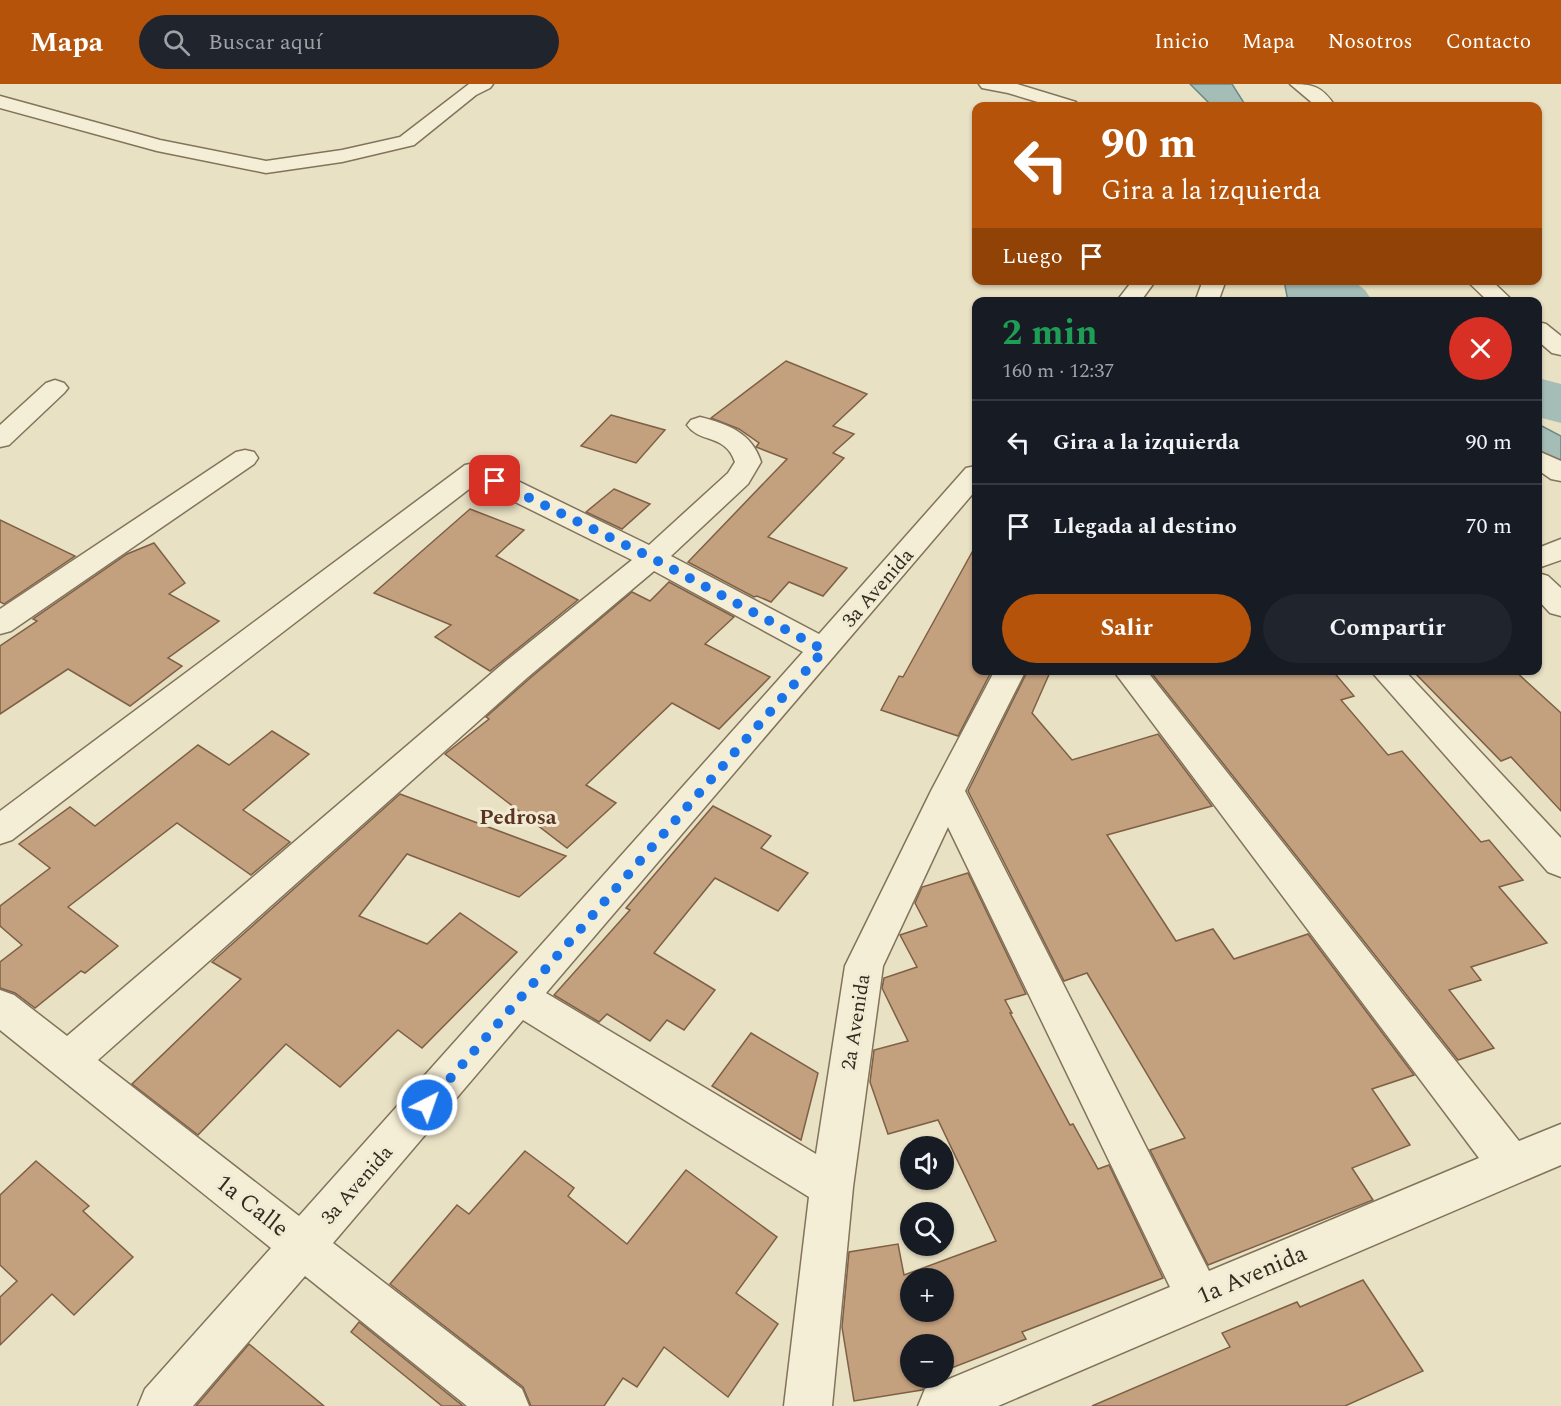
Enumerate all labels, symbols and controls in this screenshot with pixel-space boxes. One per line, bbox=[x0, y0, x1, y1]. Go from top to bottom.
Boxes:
search box bbox=[139, 15, 559, 69]
text: Mapa bbox=[30, 21, 103, 64]
icon: search bbox=[160, 26, 193, 59]
text: Buscar aquí bbox=[208, 26, 322, 59]
text: Inicio bbox=[1154, 26, 1209, 58]
text: Mapa bbox=[1242, 26, 1295, 58]
text: Nosotros bbox=[1328, 26, 1413, 58]
text: Contacto bbox=[1446, 26, 1531, 58]
text: 90 m bbox=[1101, 113, 1196, 176]
icon: left bbox=[1002, 126, 1080, 204]
text: Gira a la izquierda bbox=[1101, 170, 1321, 212]
text: Luego bbox=[1002, 240, 1063, 273]
icon: arrive bbox=[1075, 240, 1108, 273]
text: 2 min bbox=[1002, 306, 1098, 361]
button: close bbox=[1449, 317, 1512, 380]
text: 160 m · 12:37 bbox=[1002, 356, 1114, 386]
icon: left bbox=[1002, 426, 1035, 459]
text: Gira a la izquierda bbox=[1053, 426, 1240, 459]
text: 90 m bbox=[1466, 426, 1512, 459]
pin bbox=[469, 455, 520, 506]
icon: arrive bbox=[478, 464, 511, 497]
icon: arrive bbox=[1002, 510, 1035, 543]
text: Llegada al destino bbox=[1053, 510, 1237, 543]
text: 70 m bbox=[1466, 510, 1512, 543]
street label: 3a Avenida bbox=[835, 541, 921, 634]
button: Salir bbox=[1002, 594, 1251, 663]
button: Compartir bbox=[1263, 594, 1512, 663]
district label: Pedrosa bbox=[479, 802, 557, 834]
street label: 2a Avenida bbox=[834, 972, 878, 1072]
position arrow bbox=[395, 1073, 459, 1137]
map controls bbox=[900, 1136, 954, 1388]
button: sound bbox=[900, 1136, 954, 1190]
street label: 3a Avenida bbox=[314, 1138, 400, 1231]
street label: 1a Calle bbox=[208, 1166, 296, 1246]
button: search bbox=[900, 1202, 954, 1256]
street label: 1a Avenida bbox=[1191, 1236, 1313, 1314]
button: + bbox=[900, 1268, 954, 1322]
button: − bbox=[900, 1334, 954, 1388]

